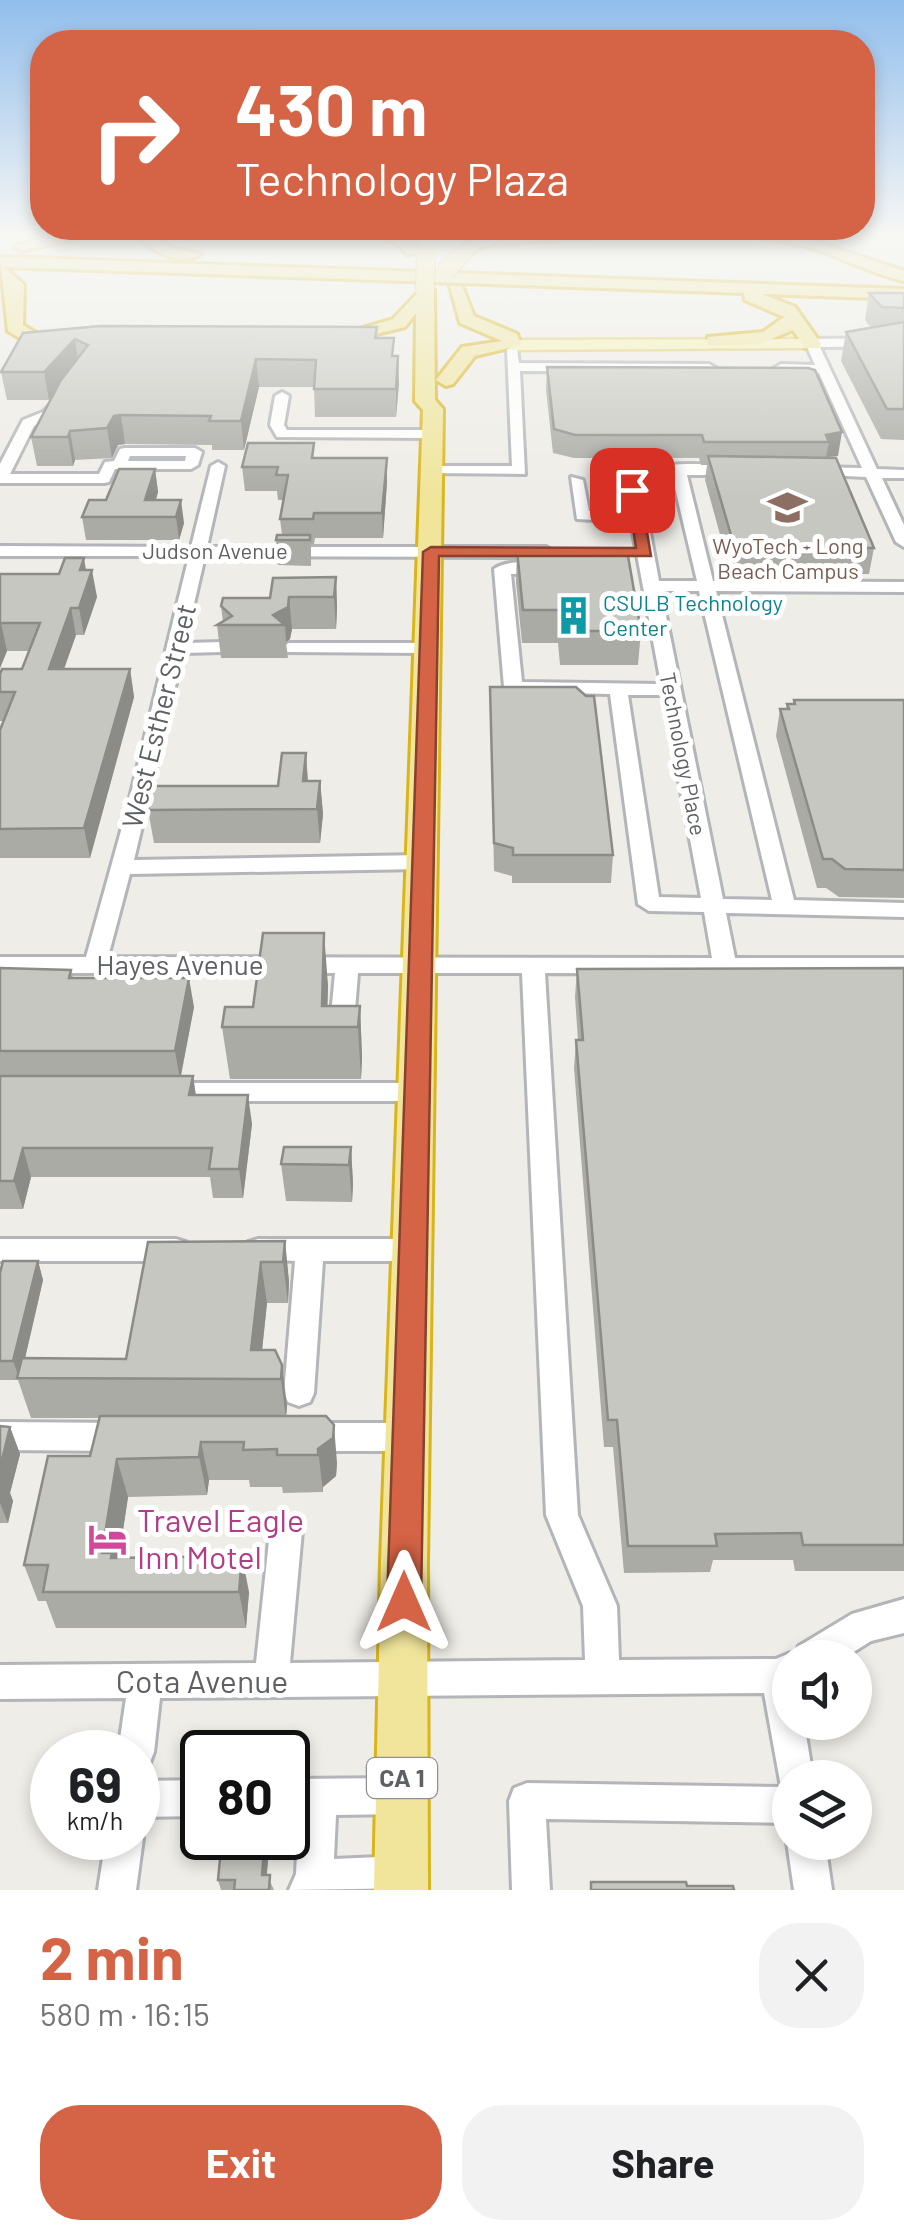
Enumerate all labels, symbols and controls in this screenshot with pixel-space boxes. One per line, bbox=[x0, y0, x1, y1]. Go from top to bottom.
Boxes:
text: 430 m bbox=[235, 66, 428, 150]
icon: right bbox=[70, 70, 200, 200]
text: Technology Plaza bbox=[235, 151, 569, 205]
pin bbox=[590, 448, 675, 533]
icon: arrive bbox=[605, 463, 660, 518]
school or university icon: WyoTech - Long Beach Campus bbox=[767, 486, 809, 528]
place label: WyoTech - Long Beach Campus bbox=[712, 532, 864, 583]
street label: Judson Avenue bbox=[142, 537, 288, 563]
place label: CSULB Technology Center bbox=[603, 589, 783, 640]
building icon: CSULB Technology Center bbox=[552, 595, 594, 637]
street label: West Esther Street bbox=[114, 600, 202, 831]
street label: Technology Place bbox=[655, 670, 713, 838]
street label: Hayes Avenue bbox=[96, 947, 264, 981]
place label: Travel Eagle Inn Motel bbox=[137, 1500, 304, 1575]
hotel icon: Travel Eagle Inn Motel bbox=[86, 1518, 128, 1560]
position arrow bbox=[352, 1550, 456, 1654]
map controls bbox=[772, 1640, 872, 1860]
button: sound bbox=[772, 1640, 872, 1740]
street label: Cota Avenue bbox=[116, 1661, 288, 1699]
speed limit sign: 80 bbox=[180, 1730, 310, 1860]
text: 69 bbox=[68, 1753, 122, 1813]
road number: CA 1 bbox=[367, 1758, 437, 1798]
button: layers bbox=[772, 1760, 872, 1860]
text: km/h bbox=[67, 1805, 123, 1835]
text: 2 min bbox=[40, 1920, 184, 1992]
button: close bbox=[759, 1923, 864, 2028]
text: 580 m · 16:15 bbox=[40, 1994, 210, 2032]
button: Exit bbox=[40, 2105, 442, 2220]
button: Share bbox=[462, 2105, 864, 2220]

